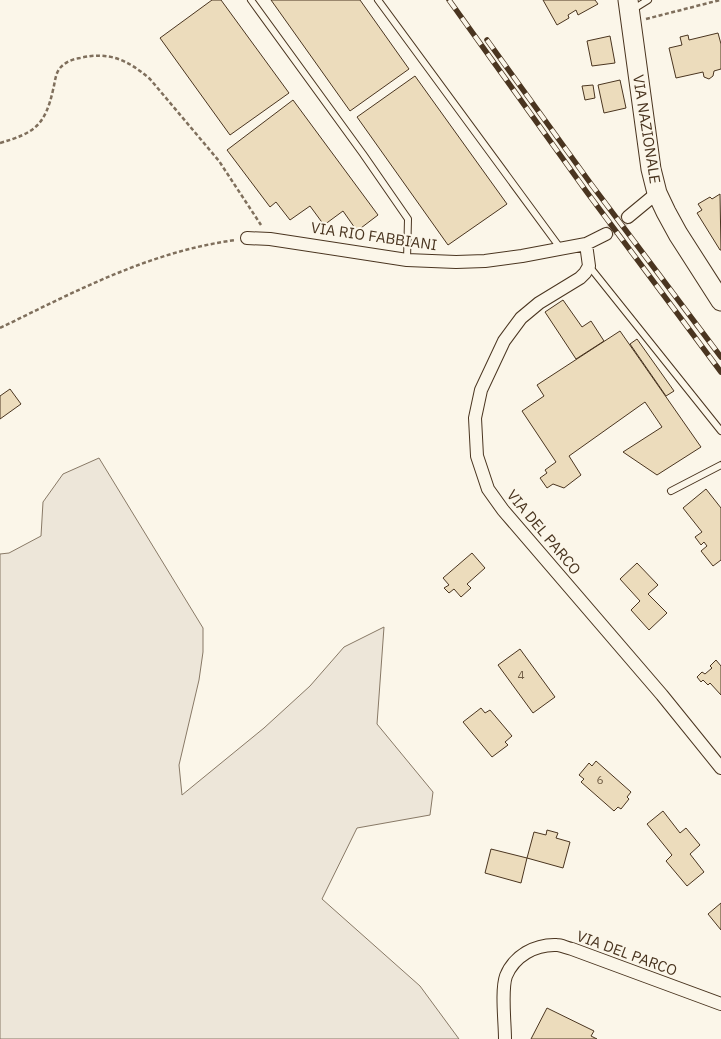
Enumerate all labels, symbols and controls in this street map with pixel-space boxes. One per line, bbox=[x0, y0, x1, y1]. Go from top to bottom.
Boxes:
street label: VIA NAZIONALE bbox=[629, 73, 665, 185]
street label: VIA RIO FABBIANI bbox=[310, 218, 438, 254]
street label: VIA DEL PARCO bbox=[503, 486, 585, 578]
house number: 4 bbox=[517, 667, 525, 682]
house number: 6 bbox=[596, 772, 604, 787]
street label: VIA DEL PARCO bbox=[574, 926, 680, 980]

